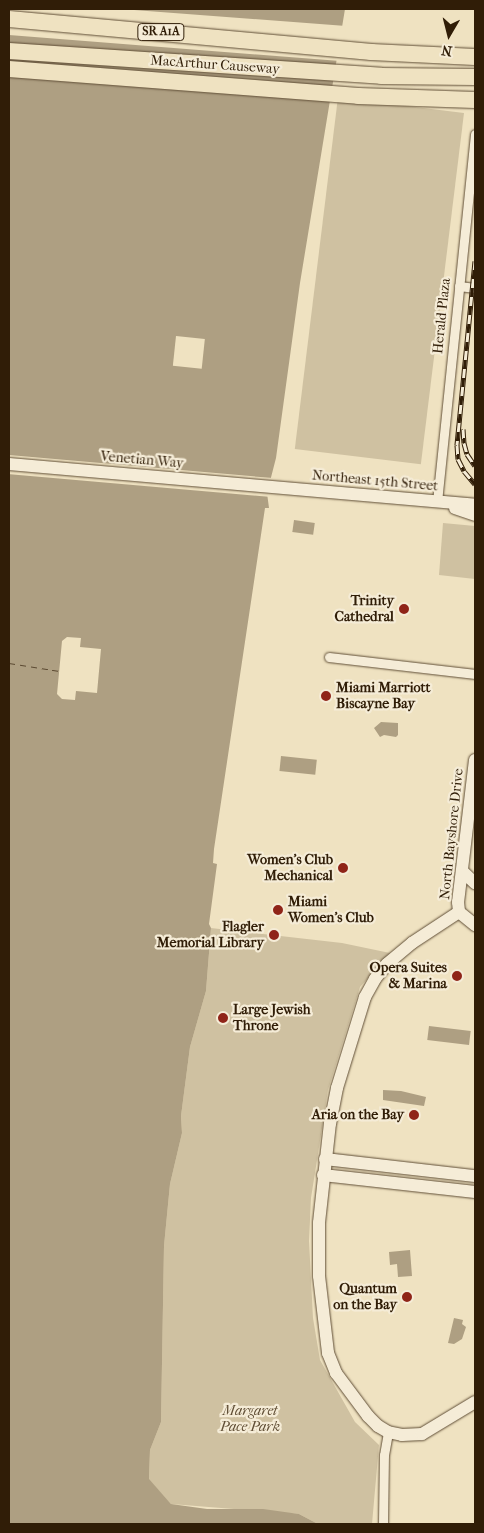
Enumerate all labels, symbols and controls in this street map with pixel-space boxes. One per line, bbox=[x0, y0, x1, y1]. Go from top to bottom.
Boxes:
north arrow bbox=[424, 10, 474, 60]
road number: SR A1A bbox=[137, 22, 185, 42]
text: N bbox=[440, 41, 453, 60]
street label: MacArthur Causeway bbox=[150, 52, 280, 78]
street label: Herald Plaza bbox=[430, 277, 454, 355]
street label: Venetian Way bbox=[100, 448, 184, 472]
street label: Northeast 15th Street bbox=[311, 467, 439, 495]
place label: Trinity Cathedral bbox=[334, 593, 394, 626]
marker: Trinity Cathedral bbox=[398, 603, 410, 615]
place label: Miami Marriott Biscayne Bay bbox=[336, 680, 430, 712]
marker: Miami Marriott Biscayne Bay bbox=[320, 690, 332, 702]
street label: North Bayshore Drive bbox=[437, 768, 467, 900]
place label: Women's Club Mechanical bbox=[247, 852, 333, 884]
marker: Women's Club Mechanical bbox=[337, 862, 349, 874]
place label: Miami Women's Club bbox=[288, 894, 374, 926]
marker: Miami Women's Club bbox=[272, 904, 284, 916]
place label: Flagler Memorial Library bbox=[157, 919, 264, 952]
marker: Flagler Memorial Library bbox=[268, 929, 280, 941]
place label: Opera Suites & Marina bbox=[370, 960, 447, 992]
marker: Opera Suites & Marina bbox=[451, 970, 463, 982]
place label: Large Jewish Throne bbox=[233, 1002, 311, 1034]
marker: Large Jewish Throne bbox=[217, 1012, 229, 1024]
place label: Aria on the Bay bbox=[312, 1107, 404, 1123]
marker: Aria on the Bay bbox=[408, 1109, 420, 1121]
place label: Quantum on the Bay bbox=[333, 1281, 397, 1314]
marker: Quantum on the Bay bbox=[401, 1291, 413, 1303]
park label: Margaret Pace Park bbox=[220, 1403, 280, 1435]

